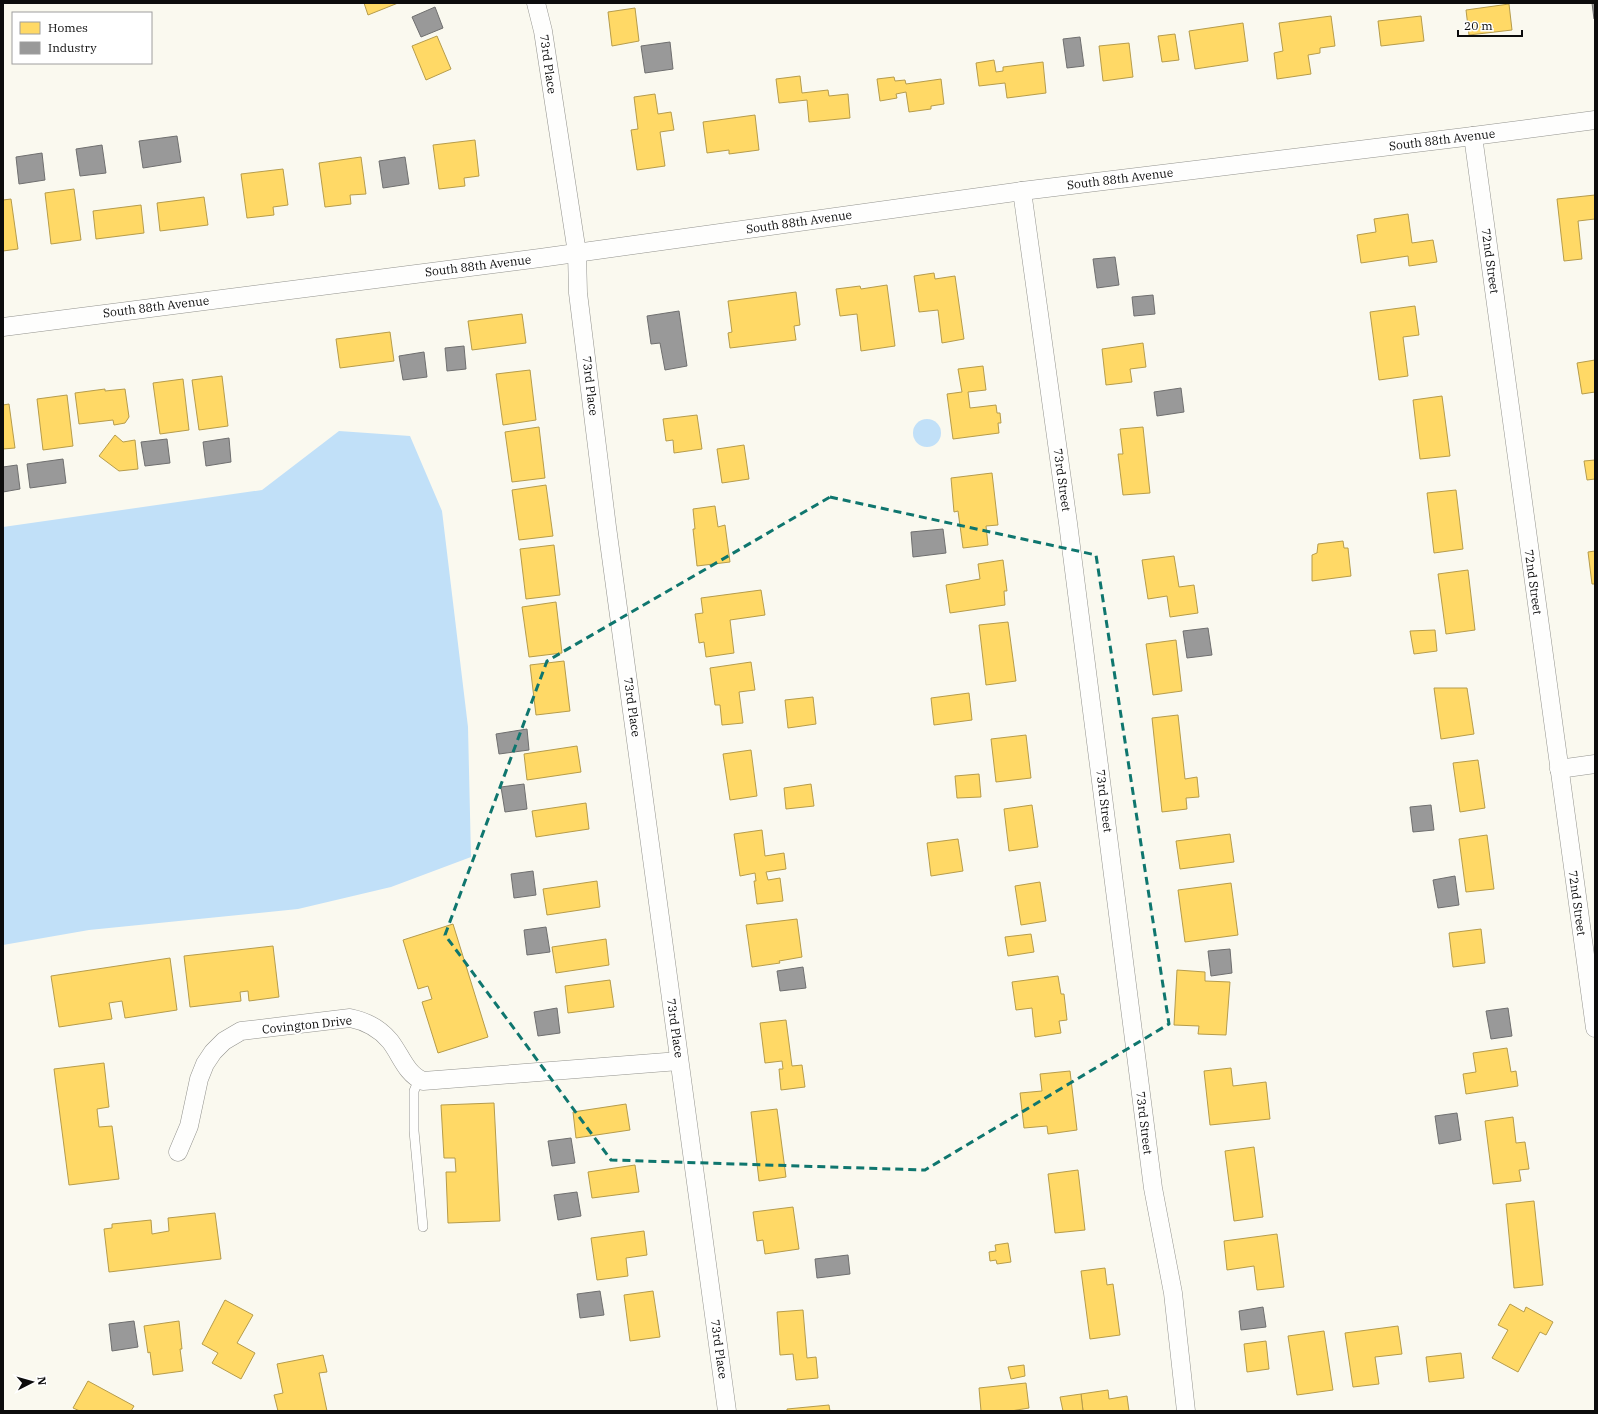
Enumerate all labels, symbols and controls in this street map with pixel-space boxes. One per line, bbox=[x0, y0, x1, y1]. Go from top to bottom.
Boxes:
legend bbox=[12, 12, 152, 64]
scale bar bbox=[1458, 12, 1522, 38]
text: 20 m bbox=[1464, 18, 1493, 33]
text: Homes bbox=[48, 20, 88, 35]
street label: 73rd Place bbox=[537, 33, 560, 95]
text: Industry bbox=[48, 40, 97, 55]
street label: South 88th Avenue bbox=[1388, 126, 1496, 153]
street label: South 88th Avenue bbox=[1066, 165, 1174, 192]
street label: South 88th Avenue bbox=[745, 207, 853, 236]
street label: 72nd Street bbox=[1478, 227, 1503, 295]
street label: South 88th Avenue bbox=[424, 252, 532, 279]
street label: South 88th Avenue bbox=[102, 293, 210, 320]
street label: 73rd Place bbox=[579, 355, 602, 417]
street label: 73rd Street bbox=[1051, 447, 1074, 512]
street label: 72nd Street bbox=[1521, 548, 1546, 616]
street label: 73rd Place bbox=[621, 676, 644, 738]
street label: 73rd Street bbox=[1093, 769, 1116, 833]
street label: 72nd Street bbox=[1565, 869, 1590, 937]
street label: 73rd Place bbox=[664, 997, 687, 1059]
street label: Covington Drive bbox=[261, 1012, 353, 1037]
street label: 73rd Street bbox=[1133, 1091, 1156, 1155]
street label: 73rd Place bbox=[708, 1318, 731, 1380]
north arrow bbox=[12, 1362, 52, 1402]
text: N bbox=[35, 1376, 49, 1386]

